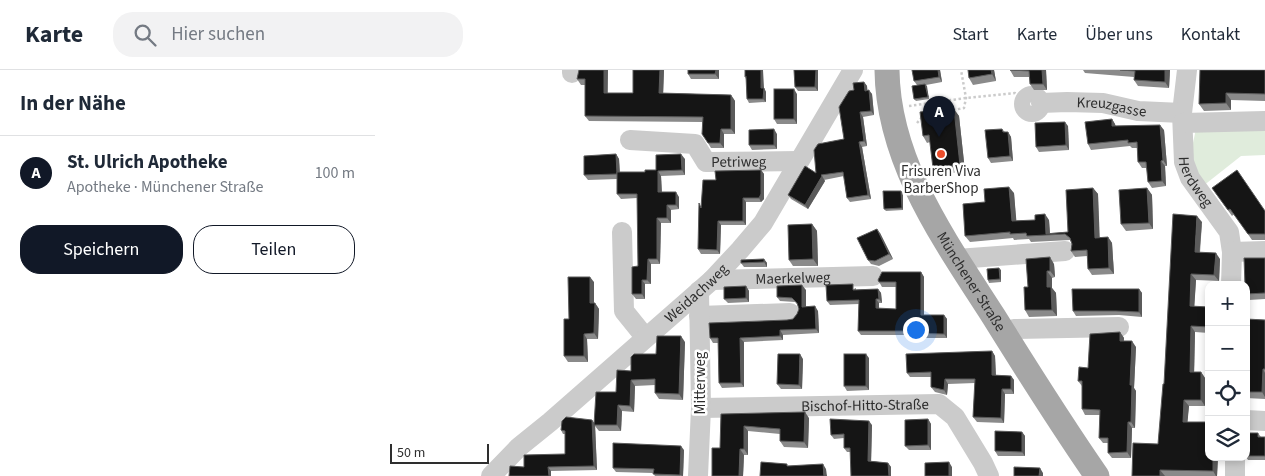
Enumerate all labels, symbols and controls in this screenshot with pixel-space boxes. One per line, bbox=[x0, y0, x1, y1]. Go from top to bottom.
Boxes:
search box bbox=[113, 12, 463, 57]
text: Karte bbox=[25, 17, 83, 52]
icon: search bbox=[131, 21, 159, 49]
text: Hier suchen bbox=[171, 21, 265, 48]
text: Start bbox=[952, 22, 989, 47]
text: Karte bbox=[1017, 22, 1057, 47]
text: Über uns bbox=[1085, 22, 1153, 47]
text: Kontakt bbox=[1181, 22, 1240, 47]
text: In der Nähe bbox=[20, 88, 126, 118]
street label: Kreuzgasse bbox=[1076, 92, 1147, 122]
pin: A bbox=[923, 96, 955, 137]
marker: Frisuren Viva BarberShop bbox=[935, 148, 947, 160]
text: St. Ulrich Apotheke bbox=[67, 149, 228, 176]
street label: Petriweg bbox=[711, 151, 767, 173]
street label: Herdweg bbox=[1173, 156, 1218, 212]
place label: Frisuren Viva BarberShop bbox=[901, 161, 981, 199]
text: A bbox=[31, 162, 41, 184]
text: 100 m bbox=[315, 162, 355, 184]
text: Apotheke · Münchener Straße bbox=[67, 176, 263, 198]
button: Speichern bbox=[20, 225, 183, 274]
button: Teilen bbox=[193, 225, 355, 274]
street label: Münchener Straße bbox=[931, 228, 1011, 336]
street label: Weidachweg bbox=[660, 259, 733, 328]
street label: Maerkelweg bbox=[755, 267, 831, 290]
map controls bbox=[1205, 281, 1250, 461]
button: + bbox=[1205, 281, 1250, 326]
your location bbox=[903, 317, 929, 343]
button: − bbox=[1205, 326, 1250, 371]
street label: Mitterweg bbox=[690, 351, 711, 414]
button: locate bbox=[1205, 371, 1250, 416]
street label: Bischof-Hitto-Straße bbox=[801, 394, 929, 417]
button: layers bbox=[1205, 416, 1250, 461]
scale bar bbox=[390, 441, 489, 464]
text: 50 m bbox=[397, 443, 425, 463]

